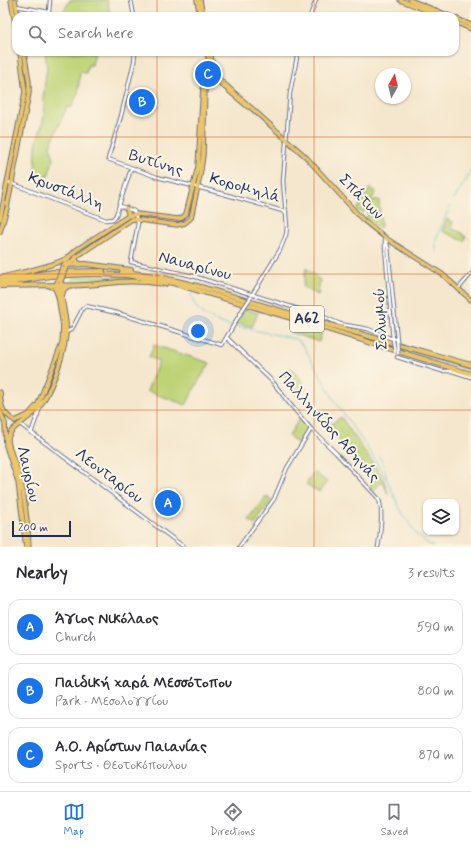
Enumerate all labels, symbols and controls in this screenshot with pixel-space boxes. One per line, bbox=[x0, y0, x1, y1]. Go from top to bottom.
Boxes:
search box bbox=[12, 12, 459, 56]
icon: search bbox=[26, 23, 48, 45]
text: Search here bbox=[58, 24, 134, 44]
pin: C bbox=[195, 59, 221, 89]
north arrow bbox=[375, 68, 411, 104]
pin: B bbox=[129, 87, 155, 117]
street label: Βυτίνης bbox=[126, 145, 186, 181]
street label: Κρυστάλλη bbox=[25, 167, 107, 215]
street label: Κορομηλά bbox=[207, 168, 283, 208]
street label: Σπάτων bbox=[334, 170, 388, 224]
street label: Ναυαρίνου bbox=[156, 246, 234, 286]
street label: Σολωμού bbox=[369, 287, 393, 351]
road number: Α62 bbox=[290, 306, 324, 332]
your location bbox=[188, 321, 208, 341]
street label: Παλληνίδος Αθηνάς bbox=[273, 367, 385, 487]
street label: Λαυρίου bbox=[11, 444, 45, 504]
street label: Λεονταρίου bbox=[71, 444, 147, 508]
pin: A bbox=[155, 488, 181, 518]
map controls bbox=[423, 499, 459, 535]
button: layers bbox=[423, 499, 459, 535]
scale bar bbox=[12, 519, 71, 538]
text: 200 m bbox=[18, 521, 48, 535]
text: Nearby bbox=[16, 562, 68, 584]
text: 3 results bbox=[408, 565, 455, 582]
text: Άγιος Νικόλαος bbox=[55, 609, 159, 629]
text: A bbox=[26, 619, 34, 636]
text: 590 m bbox=[417, 619, 454, 636]
text: Church bbox=[55, 629, 96, 646]
text: Παιδική χαρά Μεσσότοπου bbox=[55, 673, 232, 693]
text: B bbox=[26, 683, 34, 700]
text: 800 m bbox=[418, 683, 454, 700]
text: Park · Μεσολογγίου bbox=[55, 693, 168, 710]
text: Α.Ο. Αρίστων Παιανίας bbox=[55, 737, 207, 757]
text: C bbox=[25, 747, 35, 764]
text: 870 m bbox=[418, 747, 454, 764]
text: Sports · Θεοτοκόπουλου bbox=[55, 757, 187, 774]
tab: Map bbox=[63, 801, 85, 839]
tab: Directions bbox=[210, 801, 255, 839]
tab: Saved bbox=[381, 801, 408, 839]

